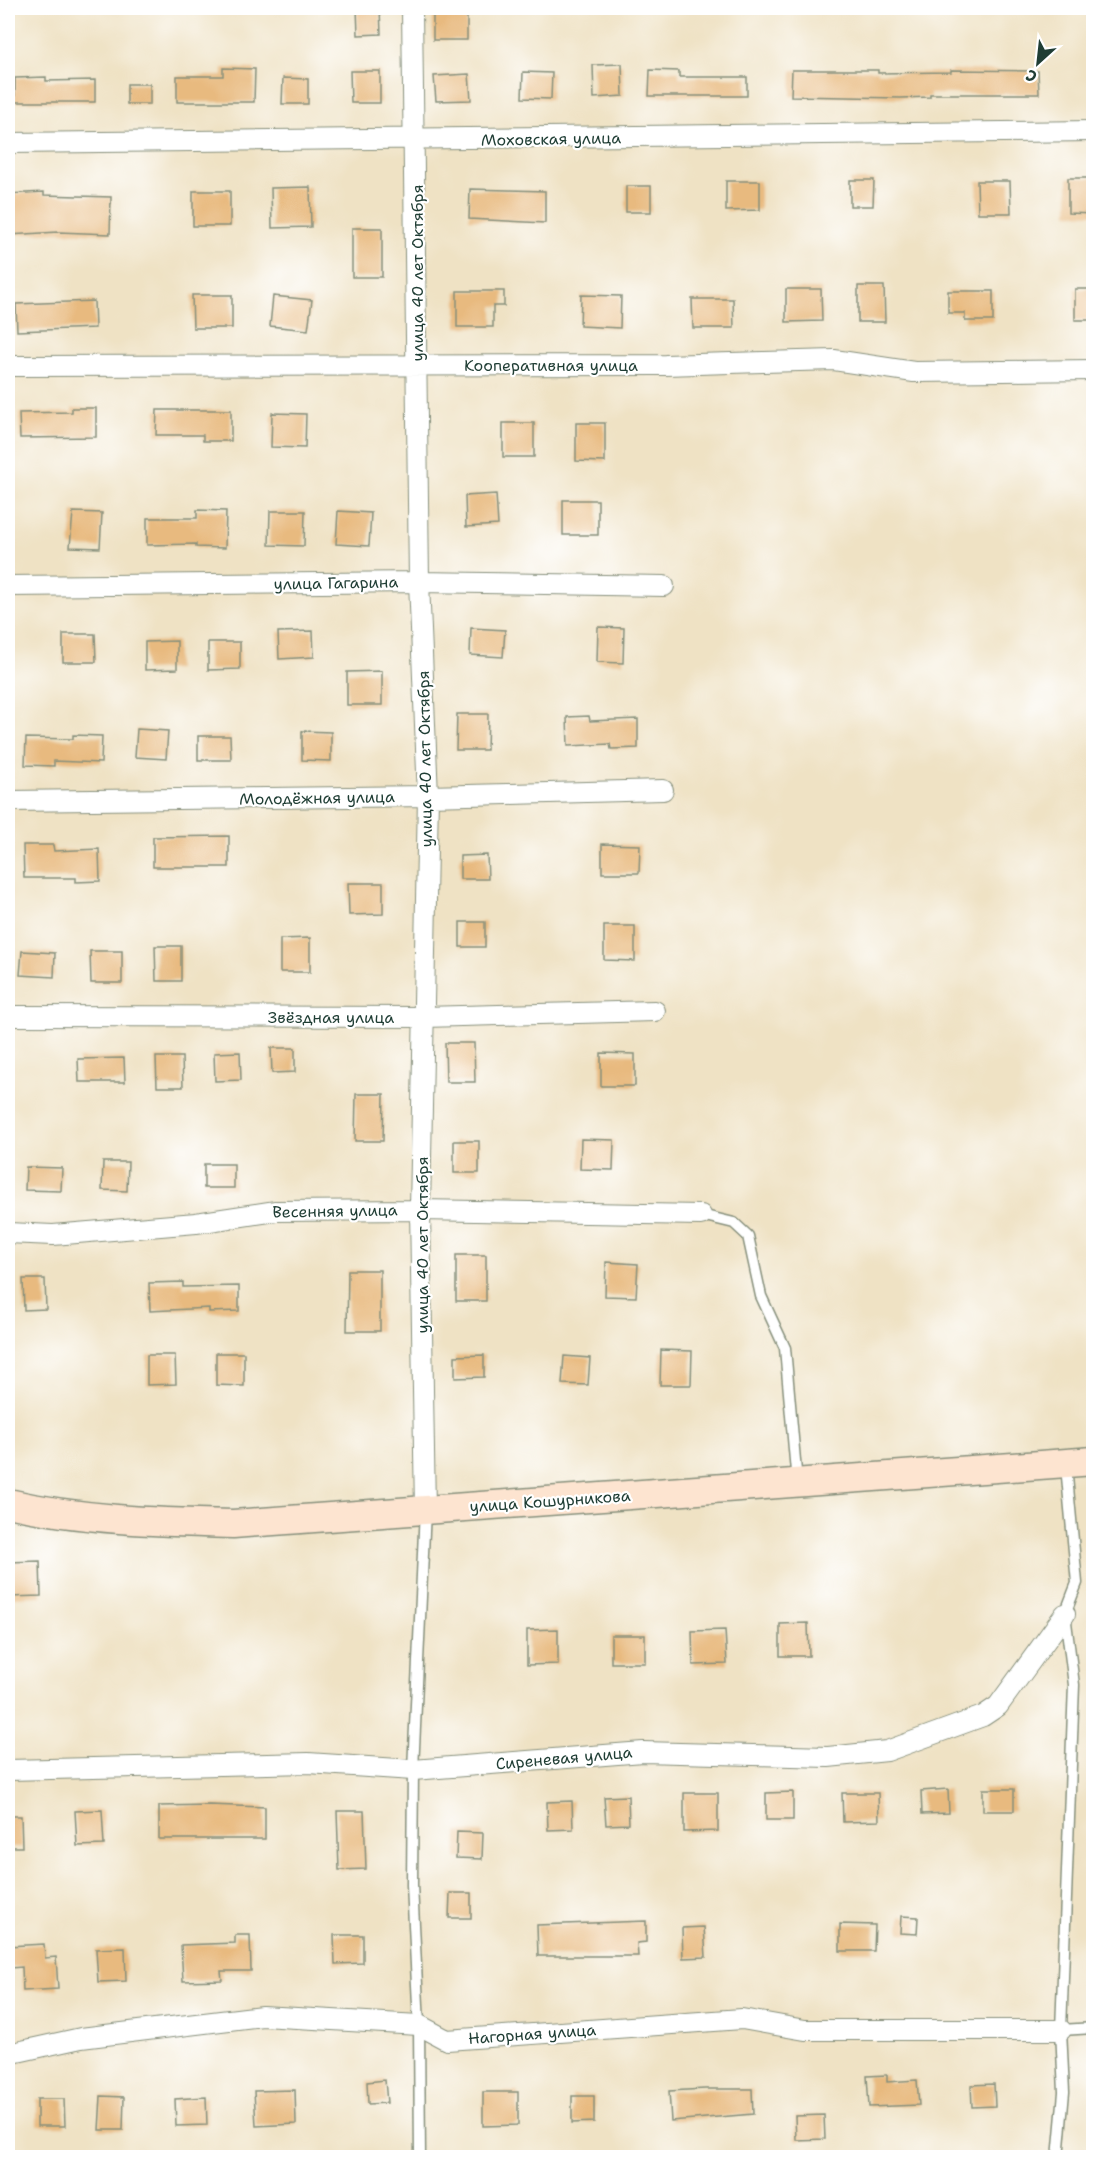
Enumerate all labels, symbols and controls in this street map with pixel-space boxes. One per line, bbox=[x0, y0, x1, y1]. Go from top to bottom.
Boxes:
north arrow bbox=[1008, 33, 1068, 93]
text: С bbox=[1022, 64, 1041, 88]
street label: Моховская улица bbox=[481, 127, 621, 151]
street label: улица 40 лет Октября bbox=[407, 185, 428, 361]
street label: Кооперативная улица bbox=[464, 355, 638, 376]
street label: улица Гагарина bbox=[274, 571, 398, 595]
street label: улица 40 лет Октября bbox=[413, 670, 437, 848]
street label: Молодёжная улица bbox=[239, 786, 395, 810]
street label: Звёздная улица bbox=[268, 1007, 394, 1028]
street label: улица 40 лет Октября bbox=[412, 1157, 433, 1333]
street label: Весенняя улица bbox=[272, 1199, 398, 1223]
street label: улица Кошурникова bbox=[469, 1485, 631, 1517]
street label: Сиреневая улица bbox=[495, 1742, 633, 1774]
street label: Нагорная улица bbox=[467, 2019, 597, 2049]

